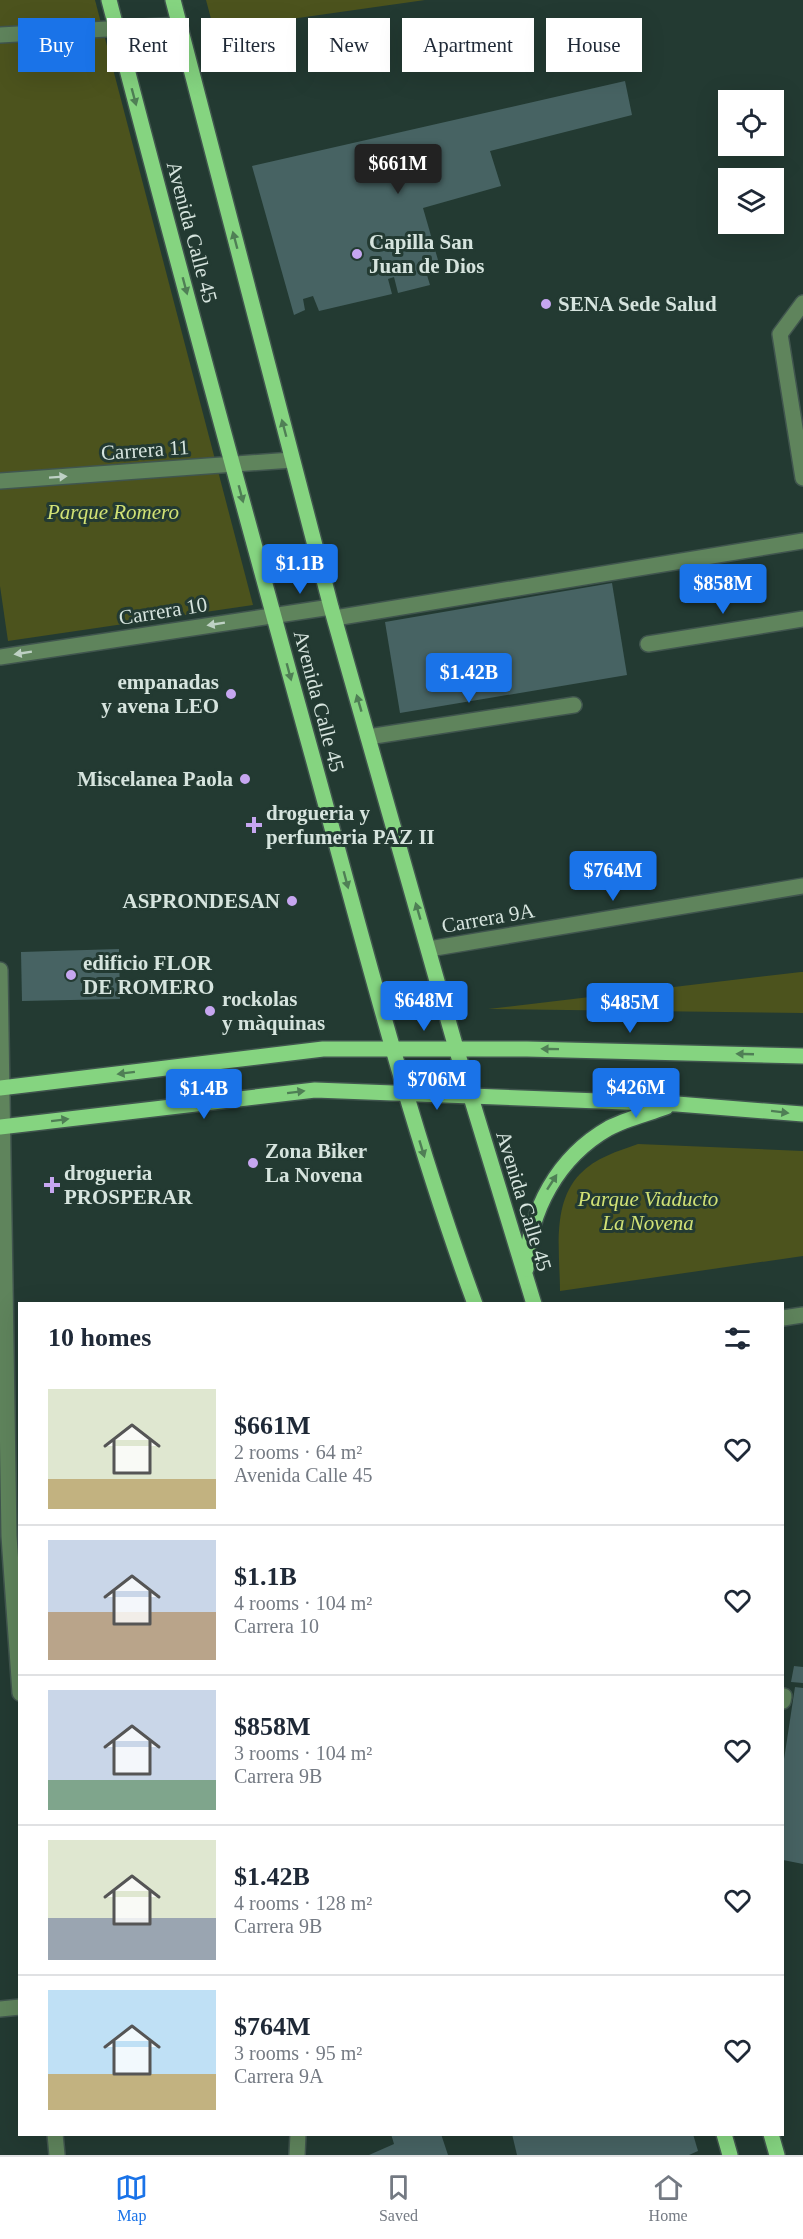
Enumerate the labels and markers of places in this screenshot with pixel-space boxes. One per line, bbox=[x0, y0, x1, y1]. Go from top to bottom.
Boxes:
pin: $661M bbox=[356, 144, 440, 195]
place label: Capilla San Juan de Dios bbox=[369, 230, 485, 278]
marker: Capilla San Juan de Dios bbox=[350, 247, 364, 261]
place label: SENA Sede Salud bbox=[558, 292, 717, 316]
marker: SENA Sede Salud bbox=[539, 297, 553, 311]
pin: $1.1B bbox=[258, 544, 342, 595]
pin: $858M bbox=[681, 564, 765, 615]
pin: $1.42B bbox=[420, 653, 518, 704]
place label: empanadas y avena LEO bbox=[101, 670, 219, 718]
marker: empanadas y avena LEO bbox=[224, 687, 238, 701]
place label: Miscelanea Paola bbox=[77, 767, 233, 791]
marker: Miscelanea Paola bbox=[238, 772, 252, 786]
place label: drogueria y perfumeria PAZ II bbox=[266, 801, 435, 849]
marker: drogueria y perfumeria PAZ II bbox=[247, 818, 261, 832]
pin: $764M bbox=[571, 851, 655, 902]
place label: ASPRONDESAN bbox=[122, 889, 280, 913]
marker: ASPRONDESAN bbox=[285, 894, 299, 908]
place label: edificio FLOR DE ROMERO bbox=[83, 951, 214, 999]
marker: edificio FLOR DE ROMERO bbox=[64, 968, 78, 982]
pin: $648M bbox=[382, 981, 466, 1032]
pin: $485M bbox=[588, 983, 672, 1034]
place label: rockolas y màquinas bbox=[222, 987, 325, 1035]
marker: rockolas y màquinas bbox=[203, 1004, 217, 1018]
pin: $706M bbox=[395, 1060, 479, 1111]
pin: $426M bbox=[594, 1068, 678, 1119]
pin: $1.4B bbox=[162, 1069, 246, 1120]
place label: Zona Biker La Novena bbox=[265, 1139, 367, 1187]
marker: Zona Biker La Novena bbox=[246, 1156, 260, 1170]
place label: drogueria PROSPERAR bbox=[64, 1161, 193, 1209]
marker: drogueria PROSPERAR bbox=[45, 1178, 59, 1192]

